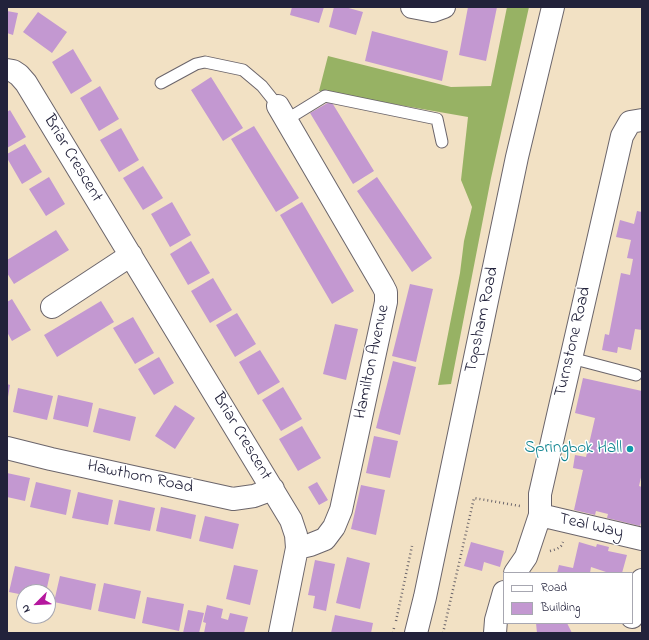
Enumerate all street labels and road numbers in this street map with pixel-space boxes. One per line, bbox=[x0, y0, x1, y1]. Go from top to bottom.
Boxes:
street label: Briar Crescent bbox=[38, 111, 106, 207]
street label: Topsham Road bbox=[462, 265, 504, 375]
street label: Turnstone Road bbox=[551, 285, 597, 399]
street label: Hamilton Avenue bbox=[351, 303, 395, 421]
street label: Briar Crescent bbox=[207, 389, 275, 485]
street label: Hawthorn Road bbox=[85, 457, 195, 499]
street label: Teal Way bbox=[557, 510, 625, 544]

